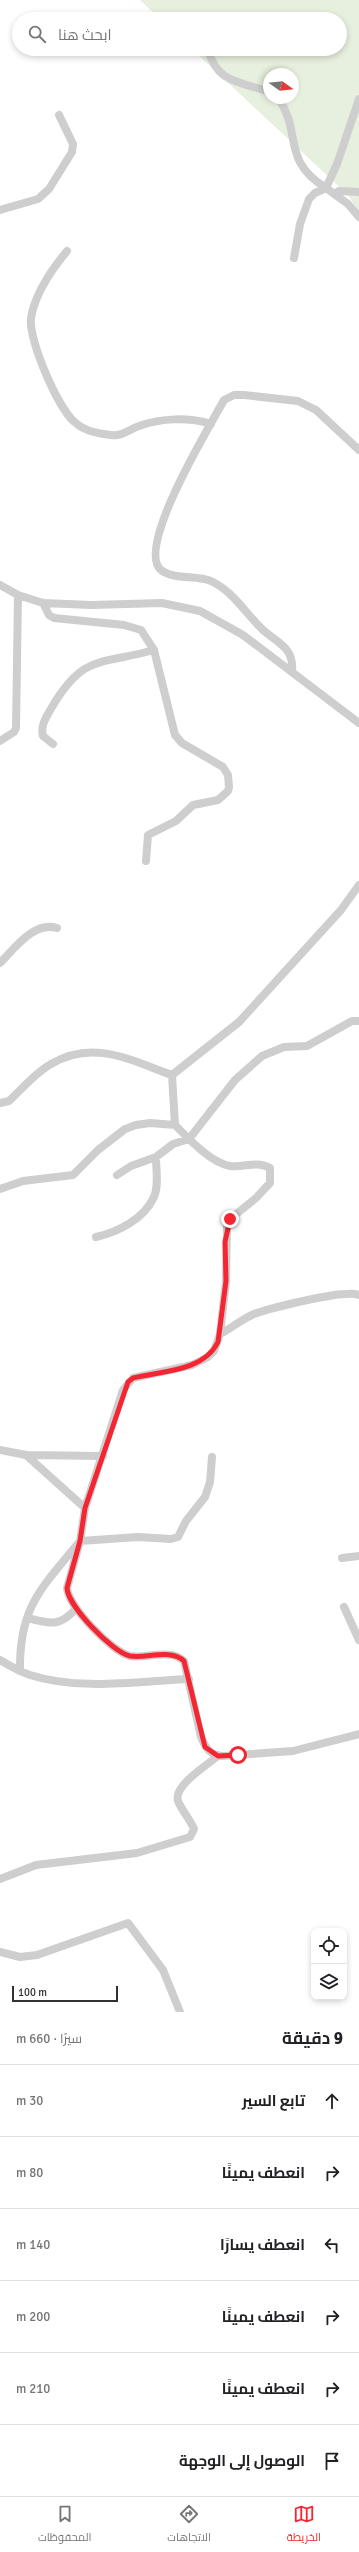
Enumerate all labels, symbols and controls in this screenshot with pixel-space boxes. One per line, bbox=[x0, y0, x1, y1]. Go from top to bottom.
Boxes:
search box bbox=[12, 12, 347, 56]
icon: search bbox=[26, 23, 48, 45]
text: ابحث هنا bbox=[58, 26, 111, 44]
north arrow bbox=[263, 68, 299, 104]
route end bbox=[221, 1210, 239, 1228]
route start bbox=[229, 1746, 247, 1764]
map controls bbox=[311, 1928, 347, 2000]
button: locate bbox=[311, 1928, 347, 1964]
button: layers bbox=[311, 1964, 347, 2000]
scale bar bbox=[12, 1984, 118, 2003]
text: 100 m bbox=[18, 1986, 47, 1999]
text: 9 دقيقة bbox=[282, 2028, 343, 2049]
text: سيرًا · 660 m bbox=[16, 2031, 82, 2047]
icon: ahead bbox=[321, 2090, 343, 2112]
text: تابع السير bbox=[242, 2092, 305, 2110]
text: 30 m bbox=[16, 2093, 43, 2109]
icon: right bbox=[321, 2162, 343, 2184]
text: انعطف يمينًا bbox=[222, 2164, 305, 2182]
text: 80 m bbox=[16, 2165, 43, 2181]
icon: left bbox=[321, 2234, 343, 2256]
text: انعطف يسارًا bbox=[220, 2236, 305, 2254]
text: 140 m bbox=[16, 2237, 50, 2253]
icon: right bbox=[321, 2306, 343, 2328]
text: انعطف يمينًا bbox=[222, 2308, 305, 2326]
text: 200 m bbox=[16, 2309, 50, 2325]
icon: right bbox=[321, 2378, 343, 2400]
text: انعطف يمينًا bbox=[222, 2380, 305, 2398]
text: 210 m bbox=[16, 2381, 50, 2397]
icon: arrive bbox=[321, 2450, 343, 2472]
text: الوصول إلى الوجهة bbox=[179, 2452, 305, 2470]
tab: المحفوظات bbox=[38, 2503, 91, 2547]
tab: الاتجاهات bbox=[167, 2503, 211, 2547]
tab: الخريطة bbox=[287, 2503, 321, 2547]

